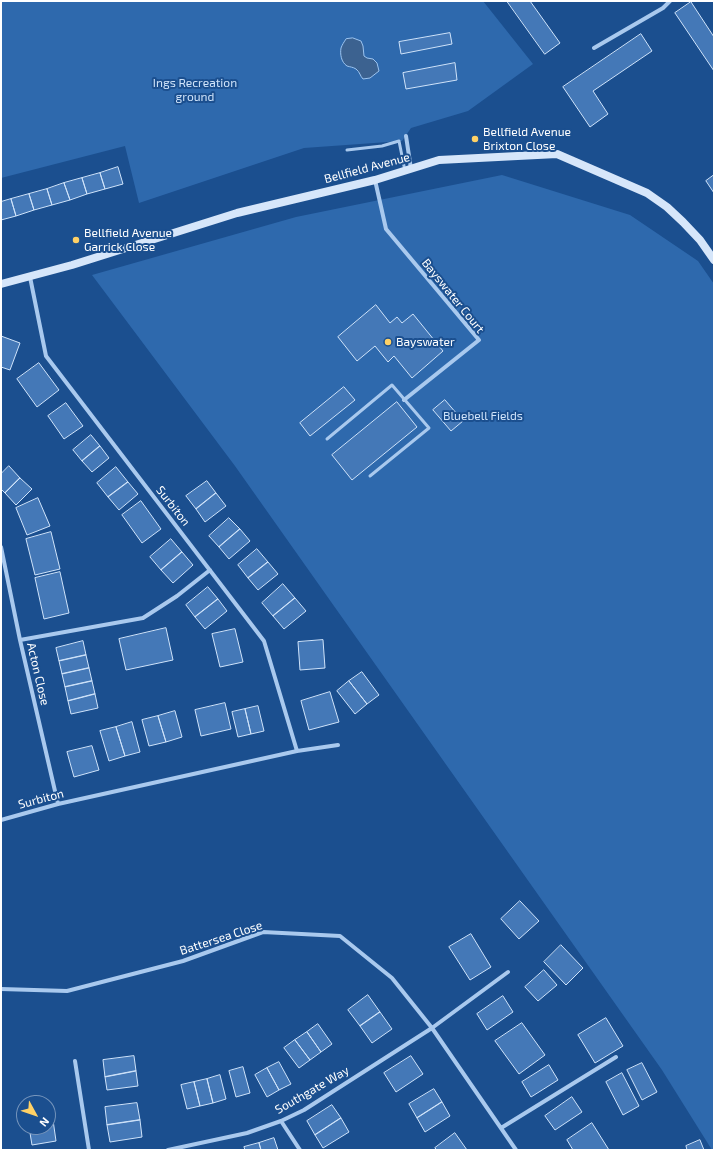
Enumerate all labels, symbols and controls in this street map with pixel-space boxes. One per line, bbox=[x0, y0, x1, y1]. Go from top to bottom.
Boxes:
park label: Ings Recreation ground bbox=[153, 76, 237, 104]
place label: Bellfield Avenue Brixton Close bbox=[483, 125, 571, 153]
marker: Bellfield Avenue Brixton Close bbox=[470, 134, 480, 144]
street label: Bellfield Avenue bbox=[323, 150, 411, 186]
place label: Bellfield Avenue Garrick Close bbox=[84, 226, 172, 254]
marker: Bellfield Avenue Garrick Close bbox=[71, 235, 81, 245]
street label: Bayswater Court bbox=[419, 256, 487, 336]
place label: Bayswater bbox=[396, 335, 455, 349]
marker: Bayswater bbox=[383, 337, 393, 347]
park label: Bluebell Fields bbox=[443, 409, 523, 423]
street label: Surbiton bbox=[153, 483, 193, 529]
street label: Acton Close bbox=[24, 641, 52, 707]
street label: Surbiton bbox=[17, 786, 65, 812]
street label: Battersea Close bbox=[178, 918, 264, 958]
street label: Southgate Way bbox=[272, 1063, 352, 1117]
north arrow bbox=[16, 1095, 56, 1135]
text: N bbox=[37, 1115, 52, 1130]

